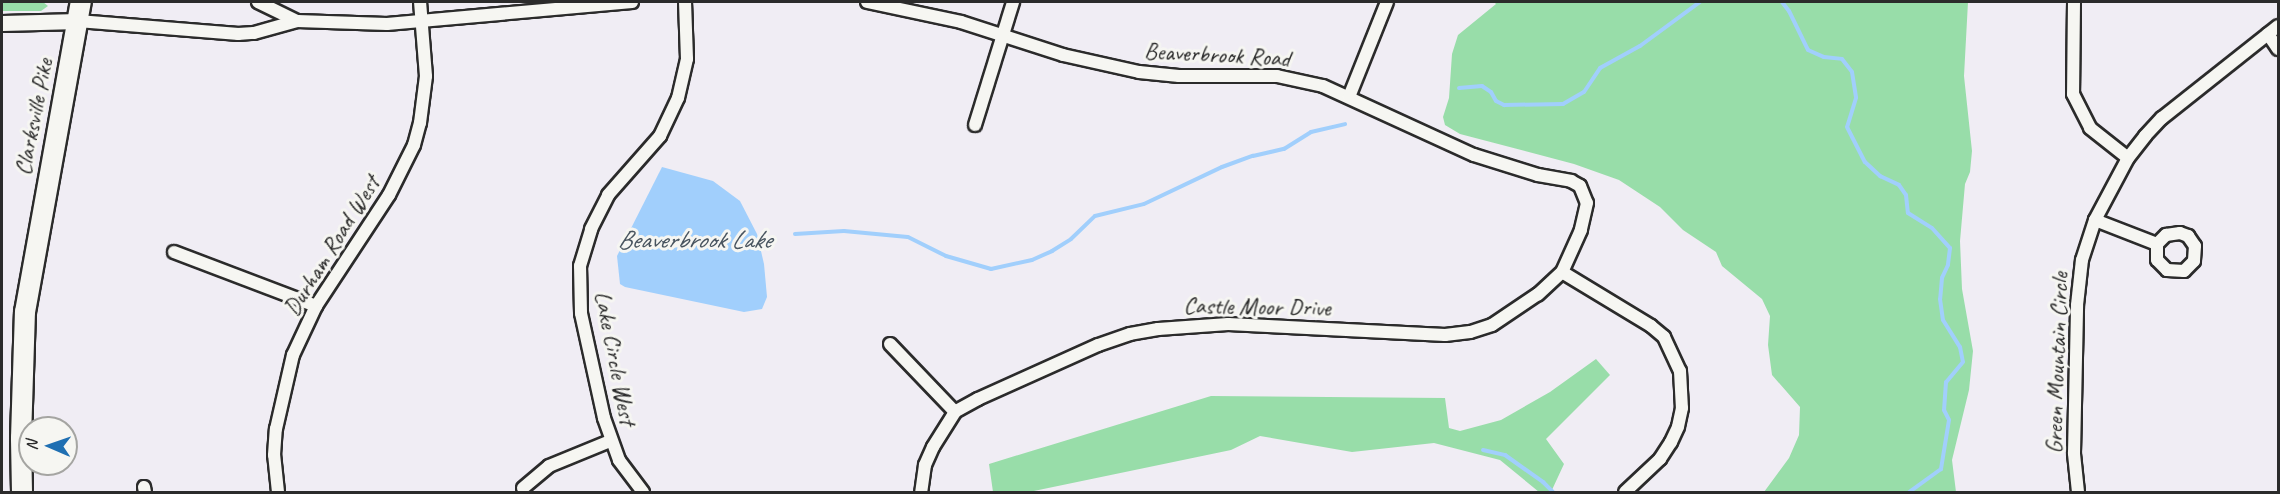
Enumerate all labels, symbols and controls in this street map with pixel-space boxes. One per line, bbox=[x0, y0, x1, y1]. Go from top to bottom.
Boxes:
street label: Beaverbrook Road bbox=[1144, 37, 1290, 73]
street label: Clarksville Pike bbox=[9, 56, 59, 178]
street label: Durham Road West bbox=[278, 171, 386, 321]
water label: Beaverbrook Lake bbox=[617, 224, 771, 256]
street label: Green Mountain Circle bbox=[2039, 272, 2075, 454]
street label: Lake Circle West bbox=[588, 289, 642, 427]
street label: Castle Moor Drive bbox=[1183, 291, 1331, 323]
north arrow bbox=[18, 416, 78, 476]
text: N bbox=[22, 440, 42, 451]

